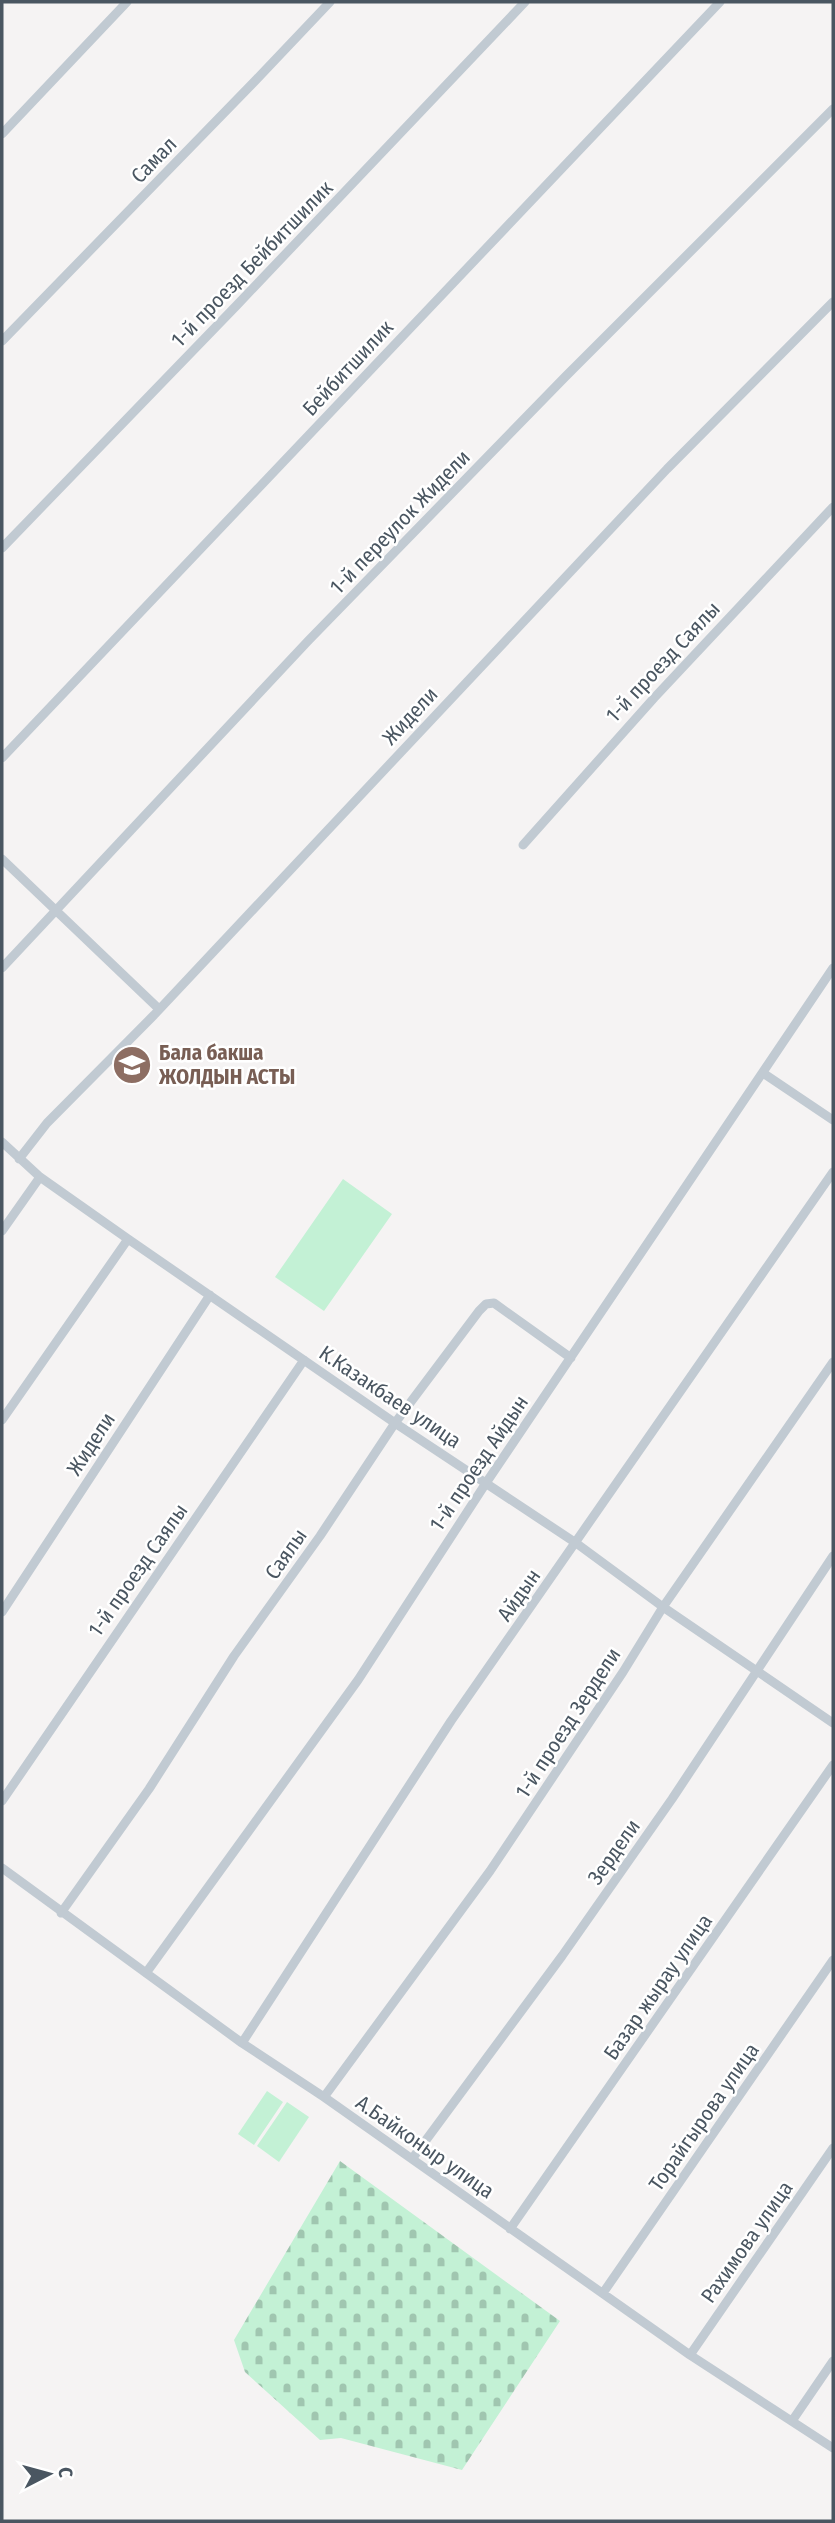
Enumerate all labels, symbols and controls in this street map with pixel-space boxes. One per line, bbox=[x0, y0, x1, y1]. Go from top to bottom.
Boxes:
street label: Самал bbox=[126, 131, 182, 189]
street label: 1-й проезд Бейбитшилик bbox=[166, 175, 338, 353]
street label: Бейбитшилик bbox=[297, 315, 399, 421]
street label: 1-й переулок Жидели bbox=[324, 444, 476, 600]
street label: 1-й проезд Саялы bbox=[600, 596, 726, 728]
street label: Жидели bbox=[377, 682, 443, 750]
place label: Бала бакша ЖОЛДЫН АСТЫ bbox=[158, 1040, 295, 1090]
school or university icon: Бала бакша ЖОЛДЫН АСТЫ bbox=[111, 1044, 153, 1086]
street label: К.Казакбаев улица bbox=[314, 1340, 466, 1454]
street label: 1-й проезд Айдын bbox=[424, 1390, 534, 1536]
street label: Жидели bbox=[61, 1408, 121, 1480]
street label: 1-й проезд Саялы bbox=[83, 1499, 193, 1641]
street label: Саялы bbox=[259, 1524, 313, 1584]
street label: Айдын bbox=[492, 1564, 546, 1626]
street label: 1-й проезд Зердели bbox=[510, 1643, 626, 1803]
street label: Зердели bbox=[582, 1814, 646, 1890]
street label: Базар жырау улица bbox=[598, 1909, 718, 2065]
street label: Торайгырова улица bbox=[643, 2038, 765, 2196]
street label: А.Байконыр улица bbox=[351, 2090, 499, 2204]
street label: Рахимова улица bbox=[695, 2176, 799, 2308]
north arrow bbox=[14, 2439, 84, 2509]
text: С bbox=[53, 2466, 77, 2478]

